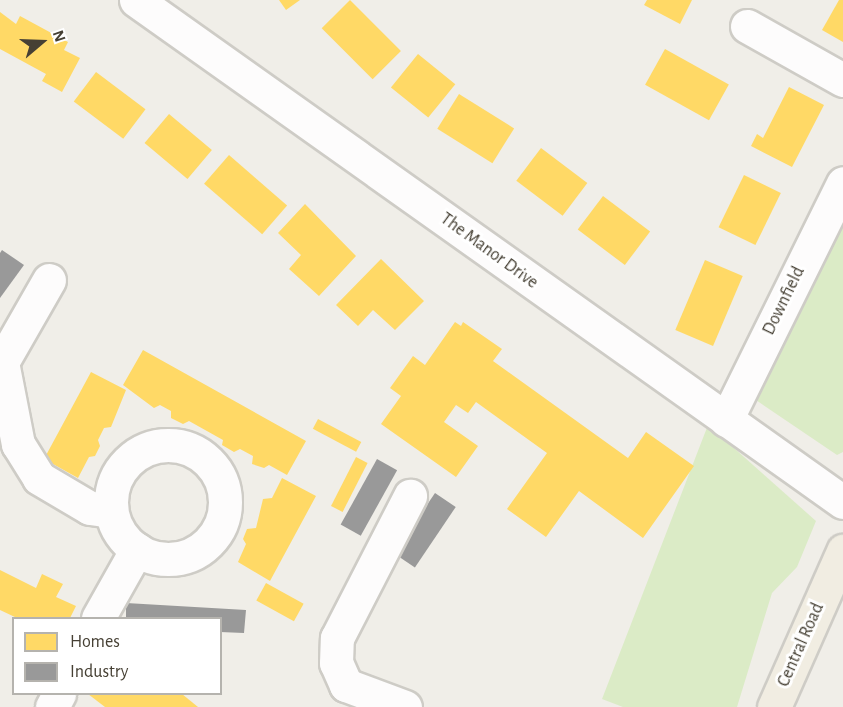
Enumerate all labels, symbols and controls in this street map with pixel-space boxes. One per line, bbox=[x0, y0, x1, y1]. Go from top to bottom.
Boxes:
north arrow bbox=[12, 12, 72, 72]
text: N bbox=[50, 28, 68, 44]
street label: The Manor Drive bbox=[436, 208, 542, 294]
street label: Downfield bbox=[758, 263, 810, 339]
street label: Central Road bbox=[773, 600, 829, 690]
legend bbox=[12, 617, 222, 695]
text: Homes bbox=[70, 633, 120, 651]
text: Industry bbox=[70, 663, 129, 681]

